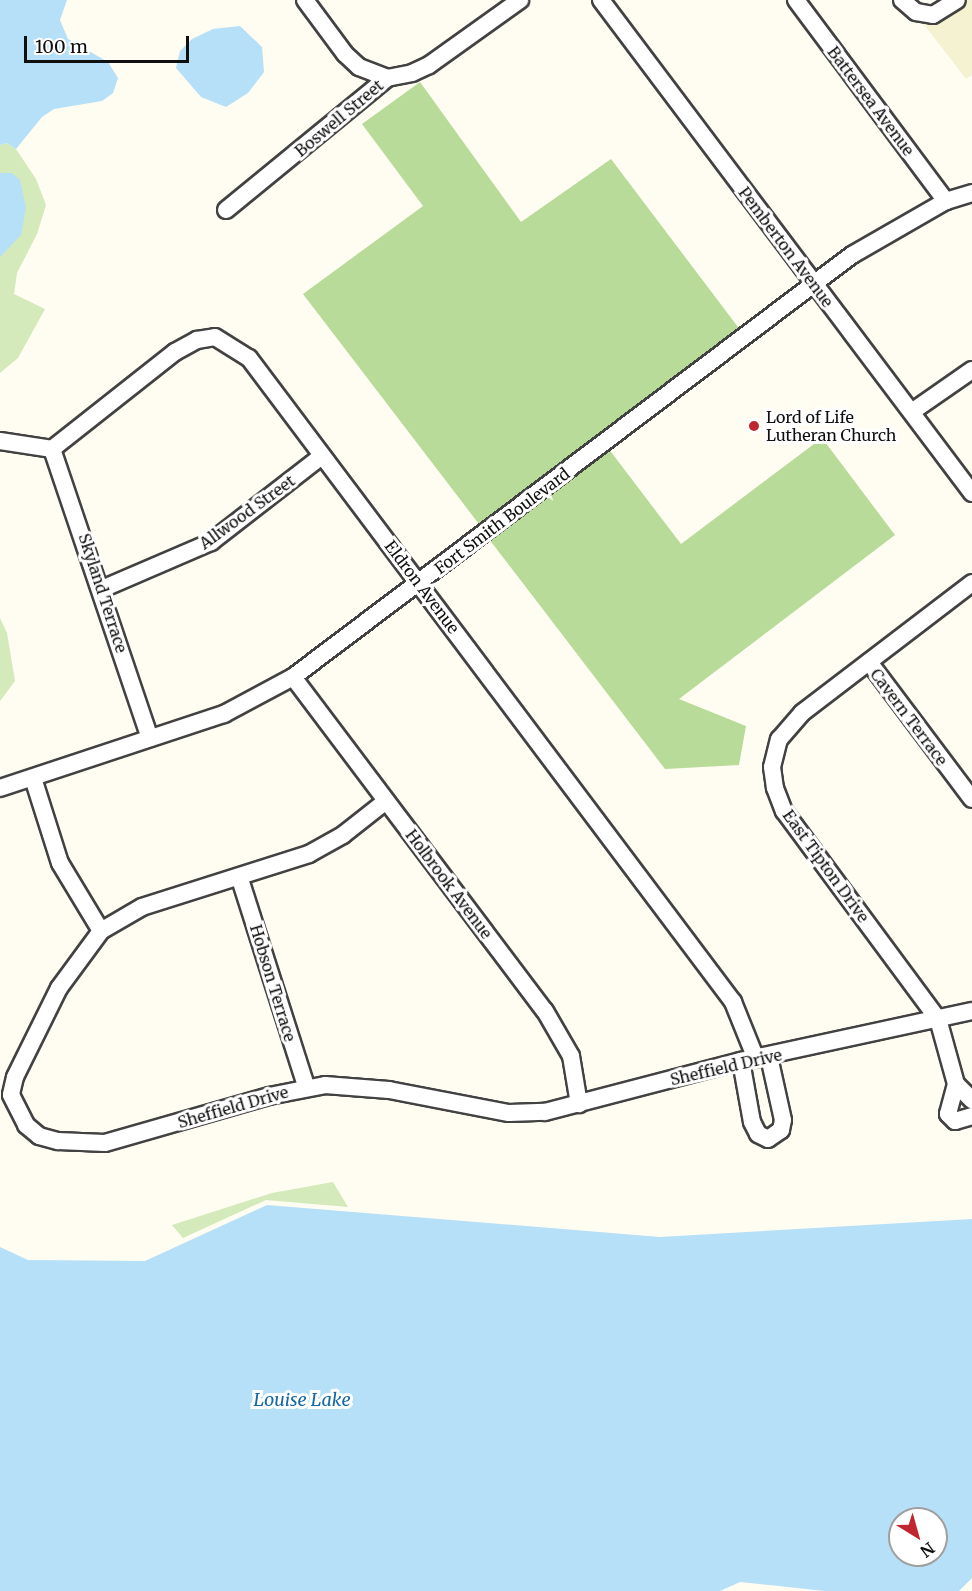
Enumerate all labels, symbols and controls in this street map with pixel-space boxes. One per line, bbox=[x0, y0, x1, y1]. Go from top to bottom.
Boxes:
scale bar bbox=[27, 24, 192, 62]
text: 100 m bbox=[35, 35, 88, 58]
street label: Battersea Avenue bbox=[824, 43, 918, 159]
street label: Boswell Street bbox=[291, 75, 387, 161]
street label: Pemberton Avenue bbox=[735, 183, 837, 311]
place label: Lord of Life Lutheran Church bbox=[766, 407, 896, 445]
marker: Lord of Life Lutheran Church bbox=[747, 419, 761, 433]
street label: Fort Smith Boulevard bbox=[431, 464, 573, 578]
street label: Allwood Street bbox=[195, 471, 299, 553]
street label: Skyland Terrace bbox=[75, 531, 131, 655]
street label: Eldron Avenue bbox=[381, 537, 463, 637]
street label: Cavern Terrace bbox=[866, 665, 952, 769]
street label: East Tipton Drive bbox=[779, 806, 873, 926]
street label: Holbrook Avenue bbox=[402, 826, 496, 942]
street label: Hobson Terrace bbox=[246, 922, 300, 1044]
street label: Sheffield Drive bbox=[668, 1045, 784, 1089]
street label: Sheffield Drive bbox=[175, 1082, 291, 1132]
water label: Louise Lake bbox=[253, 1389, 351, 1411]
north arrow bbox=[888, 1507, 948, 1567]
text: N bbox=[917, 1538, 939, 1562]

